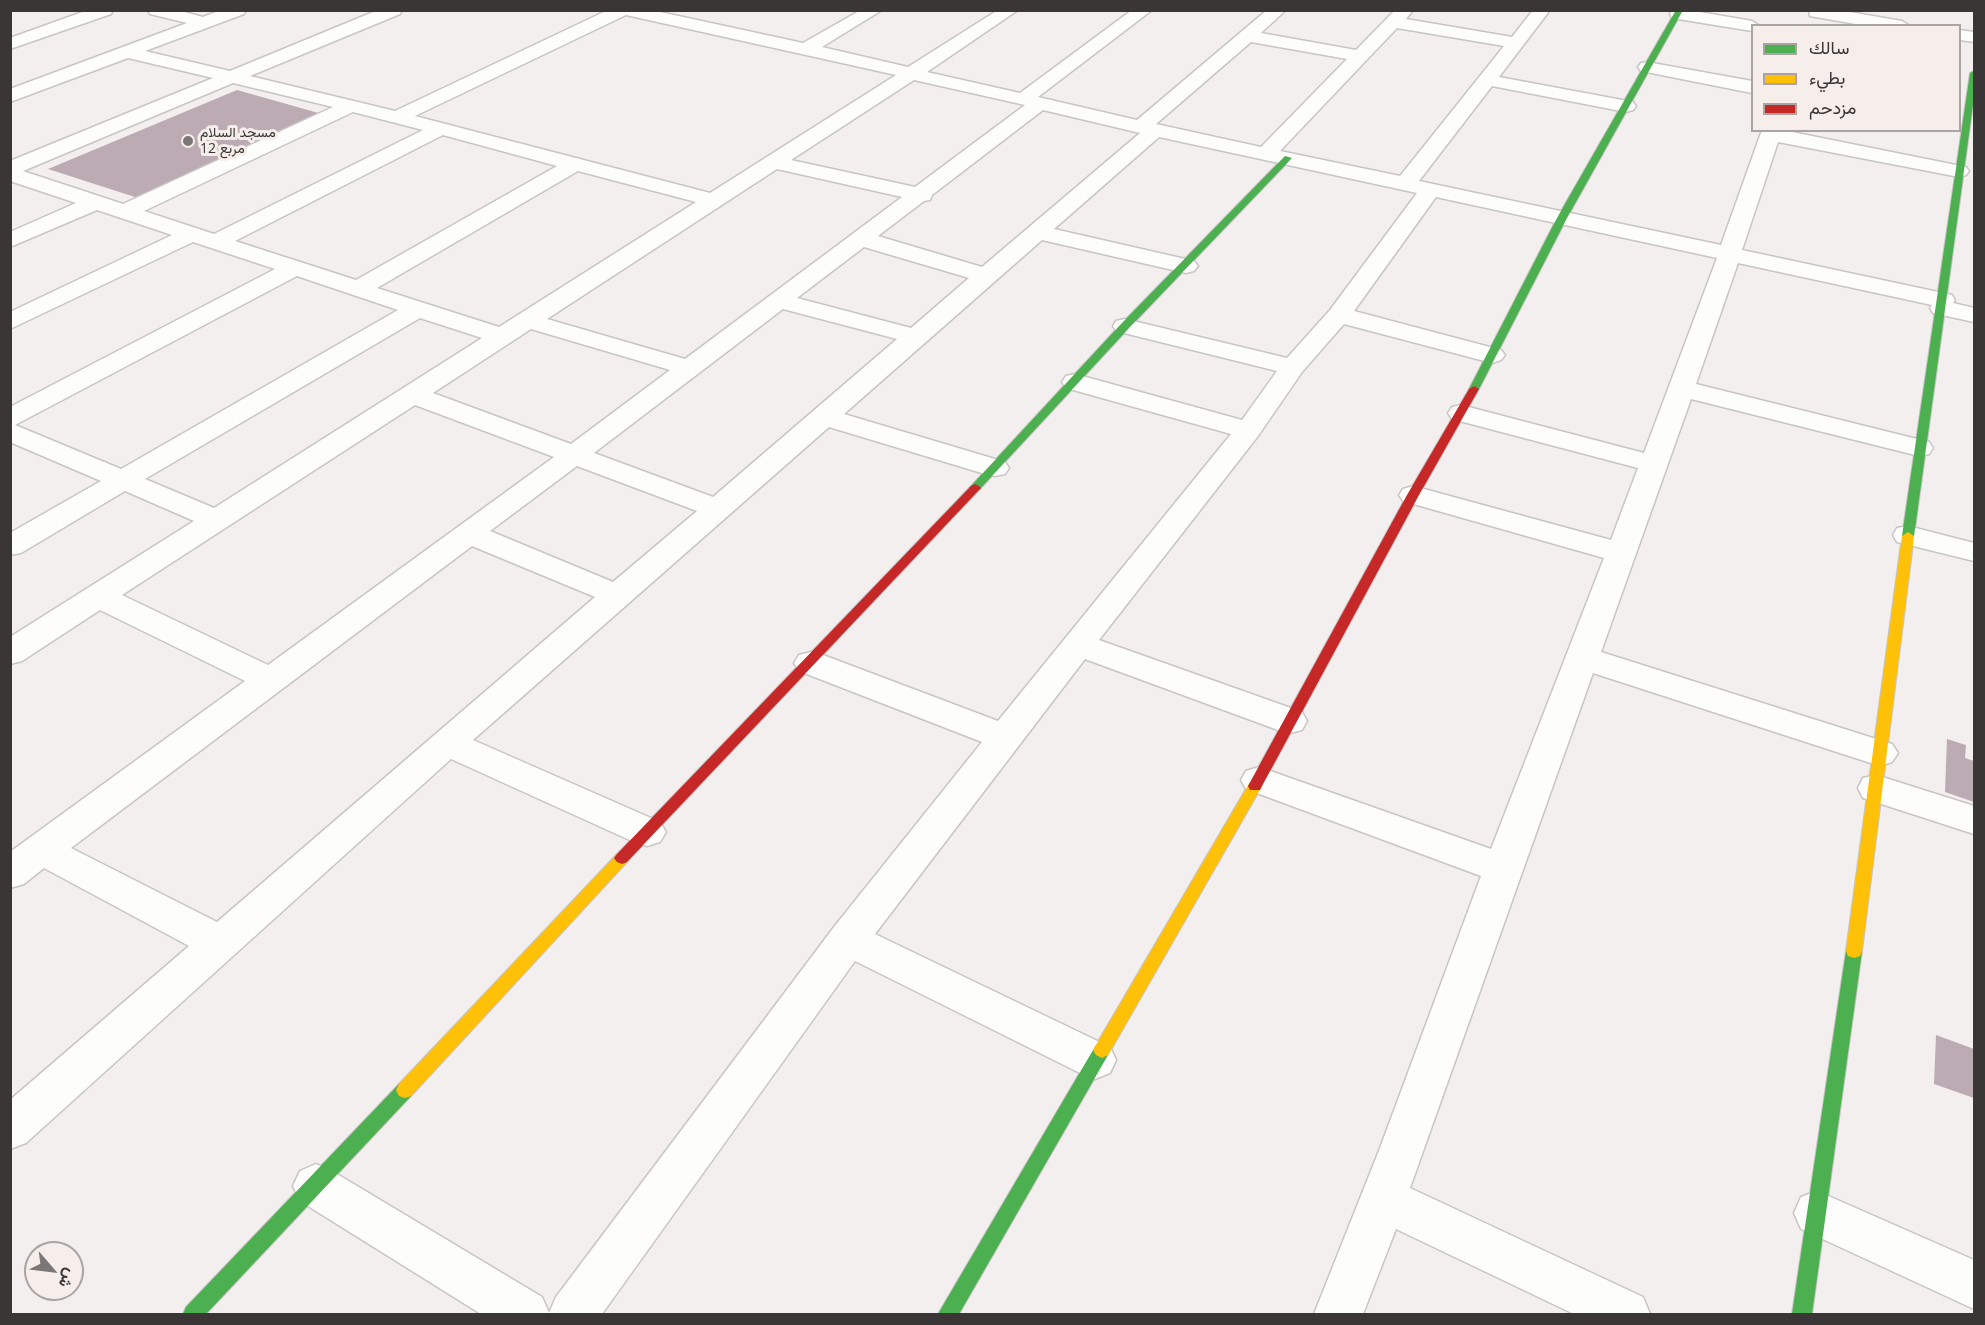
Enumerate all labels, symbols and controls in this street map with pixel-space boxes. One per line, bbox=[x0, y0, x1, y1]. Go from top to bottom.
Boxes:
legend bbox=[1751, 24, 1961, 132]
text: سالك bbox=[1809, 35, 1849, 59]
text: بطيء bbox=[1809, 65, 1845, 89]
text: مزدحم bbox=[1809, 95, 1856, 119]
place label: مسجد السلام مربع 12 bbox=[200, 125, 276, 158]
marker: مسجد السلام مربع 12 bbox=[181, 134, 195, 148]
north arrow bbox=[24, 1241, 84, 1301]
text: ش bbox=[54, 1265, 82, 1292]

